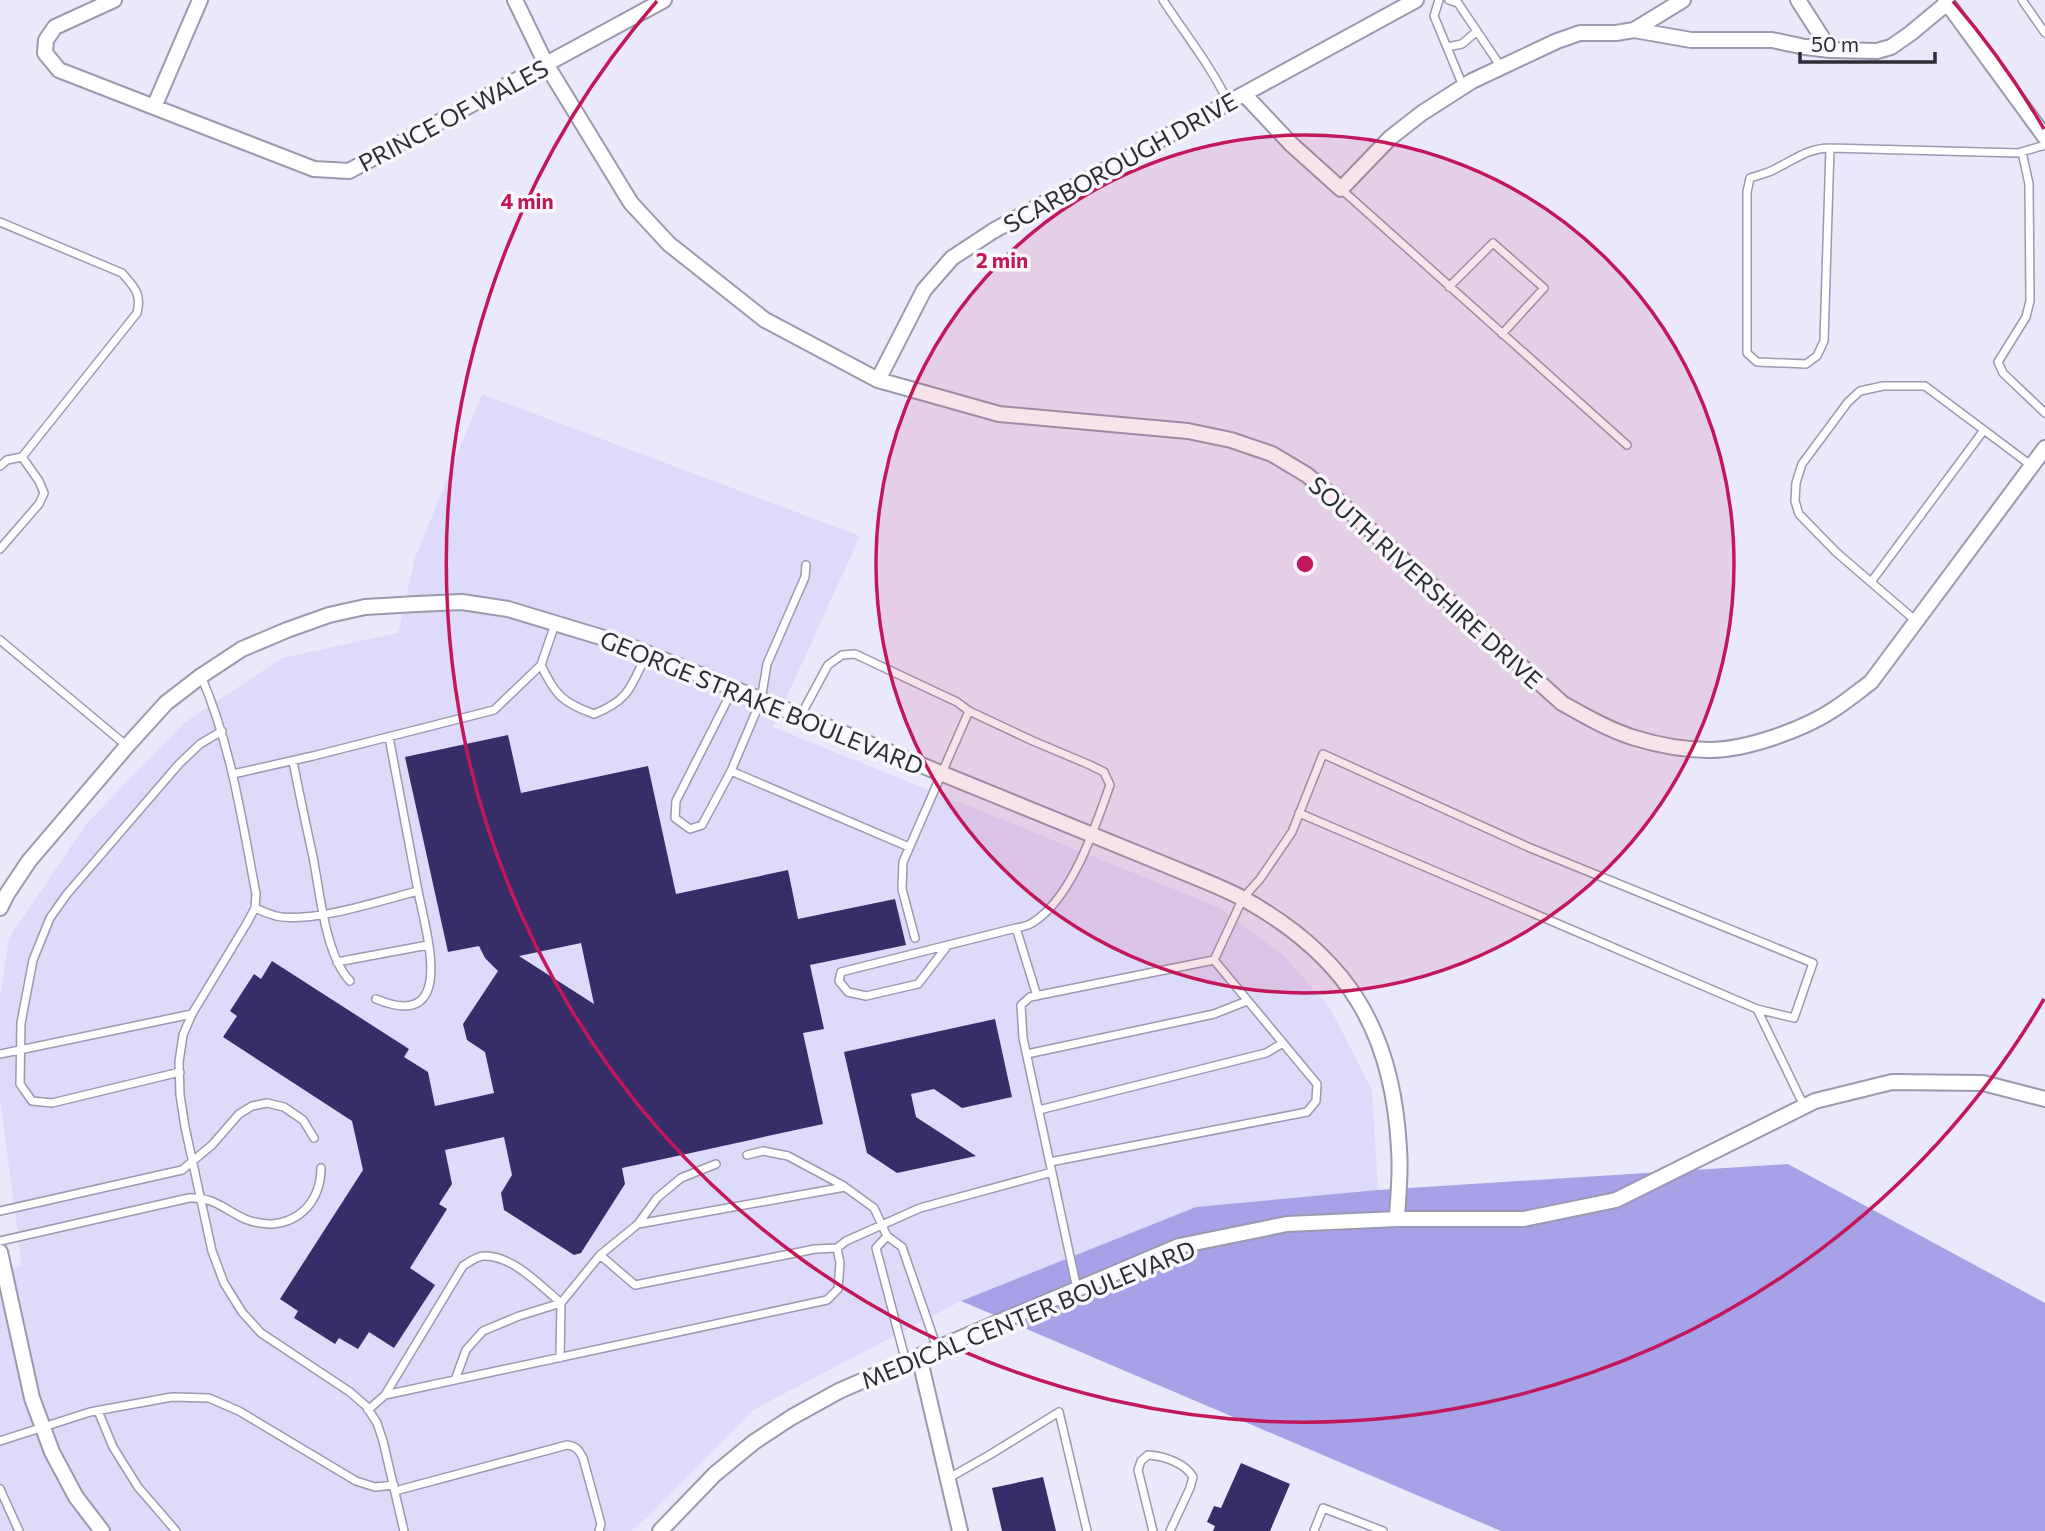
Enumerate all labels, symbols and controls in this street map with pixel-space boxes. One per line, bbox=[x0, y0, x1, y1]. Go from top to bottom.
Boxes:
scale bar bbox=[1800, 21, 1935, 65]
text: 50 m bbox=[1811, 31, 1859, 56]
street label: PRINCE OF WALES bbox=[353, 53, 553, 177]
street label: SCARBOROUGH DRIVE bbox=[998, 86, 1242, 238]
text: 4 min bbox=[500, 188, 554, 213]
text: 2 min bbox=[976, 247, 1028, 272]
street label: SOUTH RIVERSHIRE DRIVE bbox=[1303, 470, 1549, 694]
centre of rings bbox=[1293, 552, 1317, 576]
street label: GEORGE STRAKE BOULEVARD bbox=[596, 624, 928, 780]
street label: MEDICAL CENTER BOULEVARD bbox=[857, 1234, 1199, 1394]

